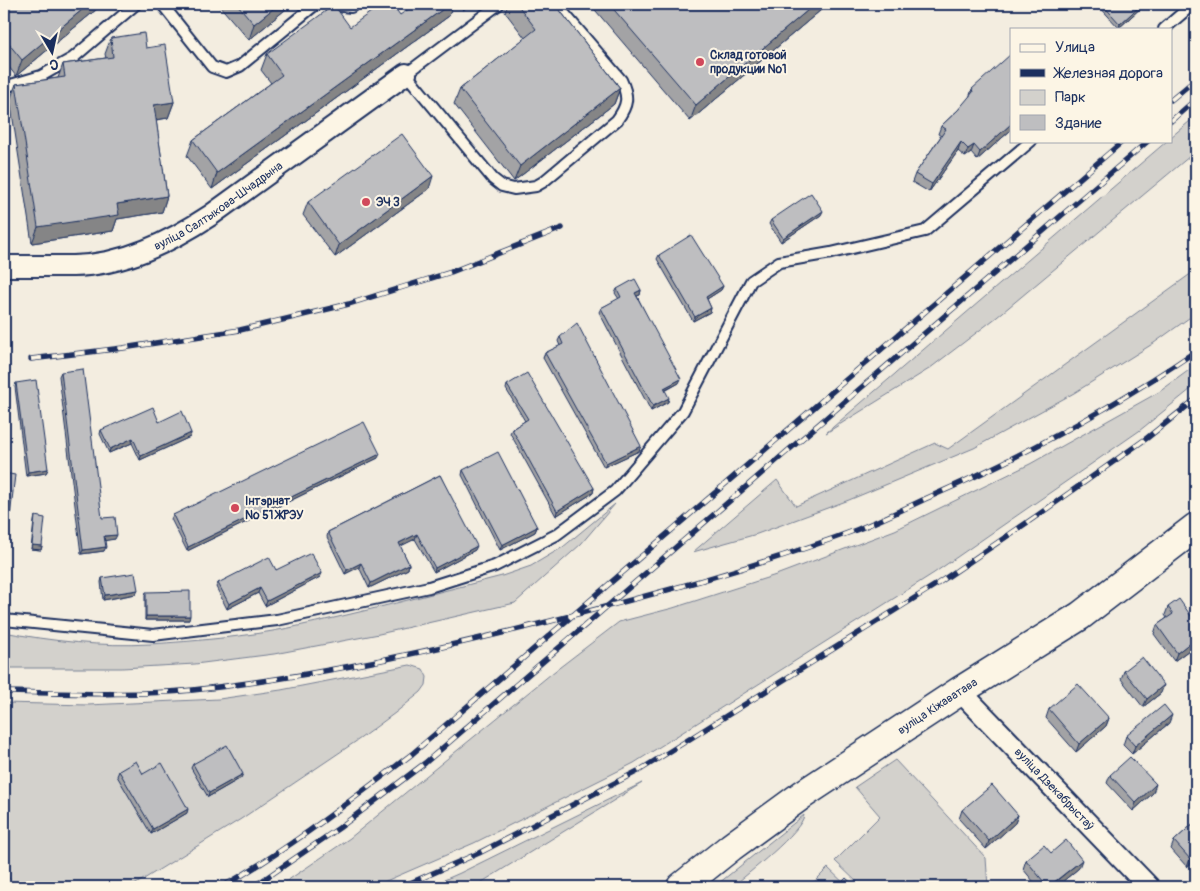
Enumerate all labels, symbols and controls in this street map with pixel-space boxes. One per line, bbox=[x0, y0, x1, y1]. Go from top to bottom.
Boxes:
north arrow bbox=[28, 28, 78, 78]
legend bbox=[1010, 28, 1172, 142]
text: Улица bbox=[1055, 38, 1095, 57]
place label: Склад готовой продукции №1 bbox=[710, 48, 787, 77]
text: С bbox=[48, 55, 60, 73]
marker: Склад готовой продукции №1 bbox=[694, 56, 706, 68]
text: Железная дорога bbox=[1053, 64, 1163, 83]
text: Парк bbox=[1055, 88, 1086, 107]
text: Здание bbox=[1055, 114, 1102, 133]
street label: вуліца Салтыкова-Шчадрына bbox=[152, 158, 286, 254]
place label: ЭЧ 3 bbox=[376, 195, 400, 210]
marker: ЭЧ 3 bbox=[360, 196, 372, 208]
place label: Інтэрнат № 51 ЖРЭУ bbox=[245, 494, 304, 523]
marker: Інтэрнат № 51 ЖРЭУ bbox=[229, 502, 241, 514]
street label: вуліца Кіжаватава bbox=[895, 675, 981, 738]
street label: вуліца Дзекабрыстаў bbox=[1011, 745, 1097, 834]

